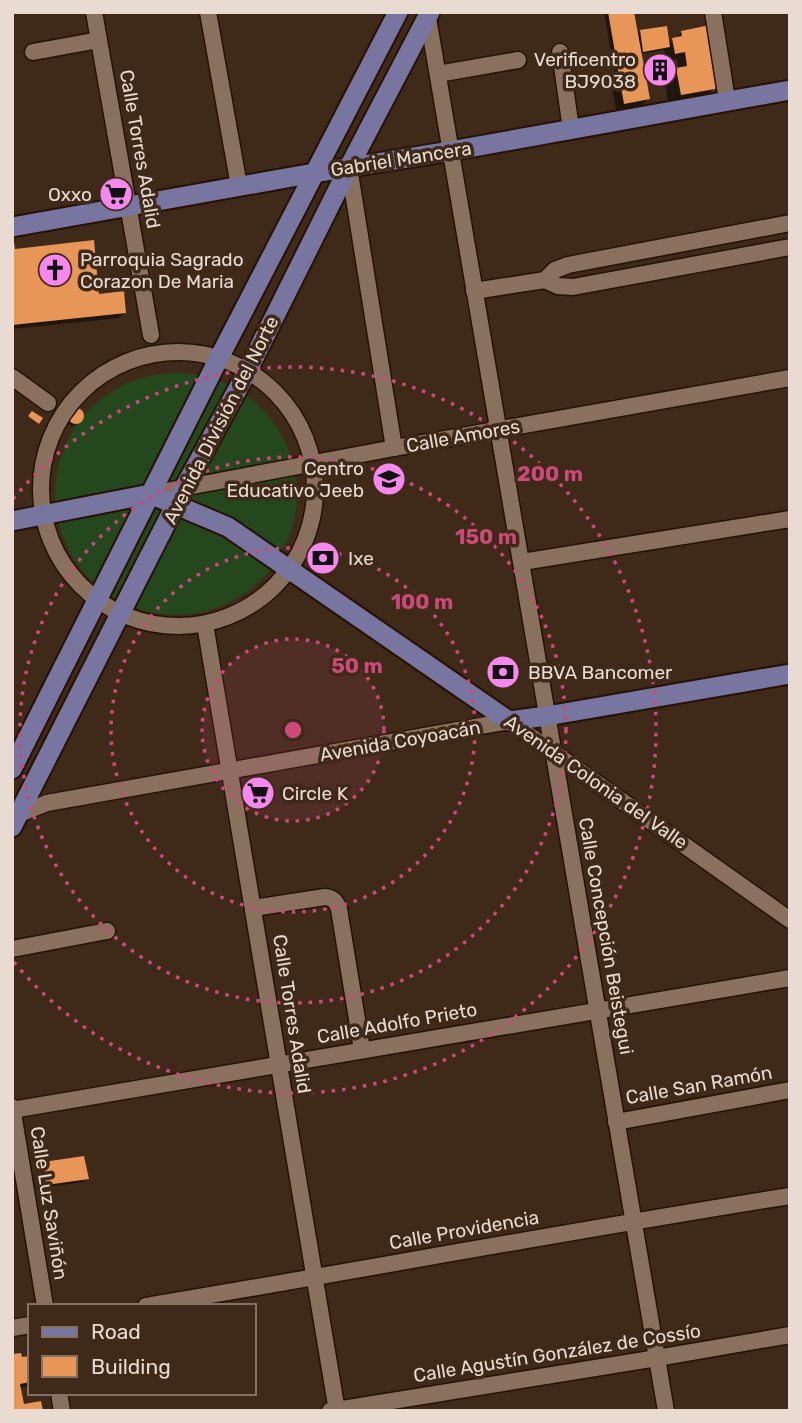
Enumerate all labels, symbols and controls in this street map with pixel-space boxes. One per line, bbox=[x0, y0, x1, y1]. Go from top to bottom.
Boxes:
place label: Verificentro BJ9038 bbox=[534, 48, 636, 93]
building icon: Verificentro BJ9038 bbox=[641, 51, 679, 89]
street label: Calle Torres Adalid bbox=[115, 68, 165, 230]
street label: Gabriel Mancera bbox=[329, 137, 473, 181]
supermarket icon: Oxxo bbox=[97, 175, 135, 213]
place label: Oxxo bbox=[48, 183, 92, 206]
place label: Parroquia Sagrado Corazon De Maria bbox=[80, 248, 244, 293]
church icon: Parroquia Sagrado Corazon De Maria bbox=[36, 251, 74, 289]
street label: Avenida División del Norte bbox=[158, 312, 284, 528]
street label: Calle Amores bbox=[404, 415, 522, 457]
place label: Centro Educativo Jeeb bbox=[227, 457, 364, 502]
school or university icon: Centro Educativo Jeeb bbox=[370, 460, 408, 498]
text: 200 m bbox=[517, 461, 583, 486]
text: 150 m bbox=[455, 524, 517, 549]
bank icon: Ixe bbox=[304, 539, 342, 577]
place label: Ixe bbox=[348, 547, 374, 570]
text: 100 m bbox=[391, 589, 453, 614]
text: 50 m bbox=[331, 653, 383, 678]
bank icon: BBVA Bancomer bbox=[484, 653, 522, 691]
place label: BBVA Bancomer bbox=[528, 661, 673, 684]
street label: Avenida Colonia del Valle bbox=[500, 710, 692, 854]
street label: Avenida Coyoacán bbox=[318, 716, 482, 766]
centre of rings bbox=[281, 718, 305, 742]
supermarket icon: Circle K bbox=[239, 774, 277, 812]
place label: Circle K bbox=[282, 782, 349, 805]
street label: Calle Concepción Beistegui bbox=[574, 816, 638, 1056]
street label: Calle Torres Adalid bbox=[268, 933, 316, 1095]
street label: Calle Adolfo Prieto bbox=[315, 998, 479, 1048]
street label: Calle San Ramón bbox=[624, 1061, 774, 1109]
street label: Calle Luz Saviñón bbox=[26, 1125, 72, 1281]
street label: Calle Providencia bbox=[387, 1206, 541, 1254]
legend bbox=[28, 1304, 256, 1395]
text: Road bbox=[91, 1319, 141, 1344]
street label: Calle Agustín González de Cossío bbox=[412, 1319, 702, 1387]
text: Building bbox=[91, 1354, 171, 1379]

